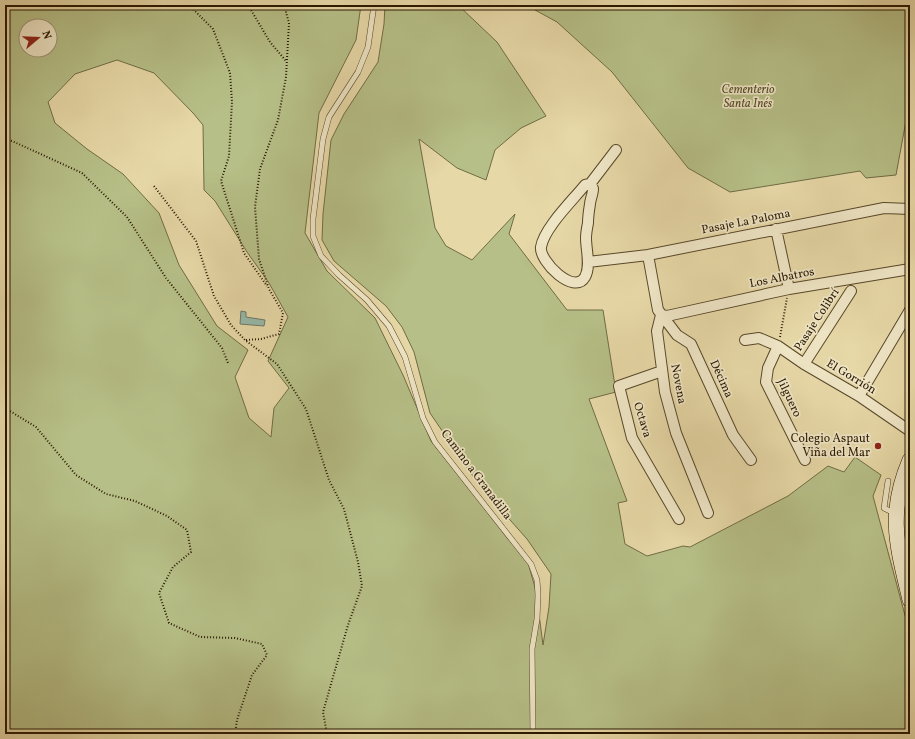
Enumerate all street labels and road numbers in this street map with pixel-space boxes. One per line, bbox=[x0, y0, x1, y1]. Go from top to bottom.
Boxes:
street label: Pasaje La Paloma bbox=[700, 206, 792, 238]
street label: Los Albatros bbox=[748, 264, 816, 292]
street label: Pasaje Colibrí bbox=[791, 285, 844, 355]
street label: El Gorrión bbox=[823, 356, 879, 398]
street label: Décima bbox=[706, 357, 736, 401]
street label: Novena bbox=[666, 363, 690, 405]
street label: Jilguero bbox=[773, 376, 805, 420]
street label: Octava bbox=[629, 400, 655, 440]
street label: Camino a Granadilla bbox=[437, 427, 515, 523]

